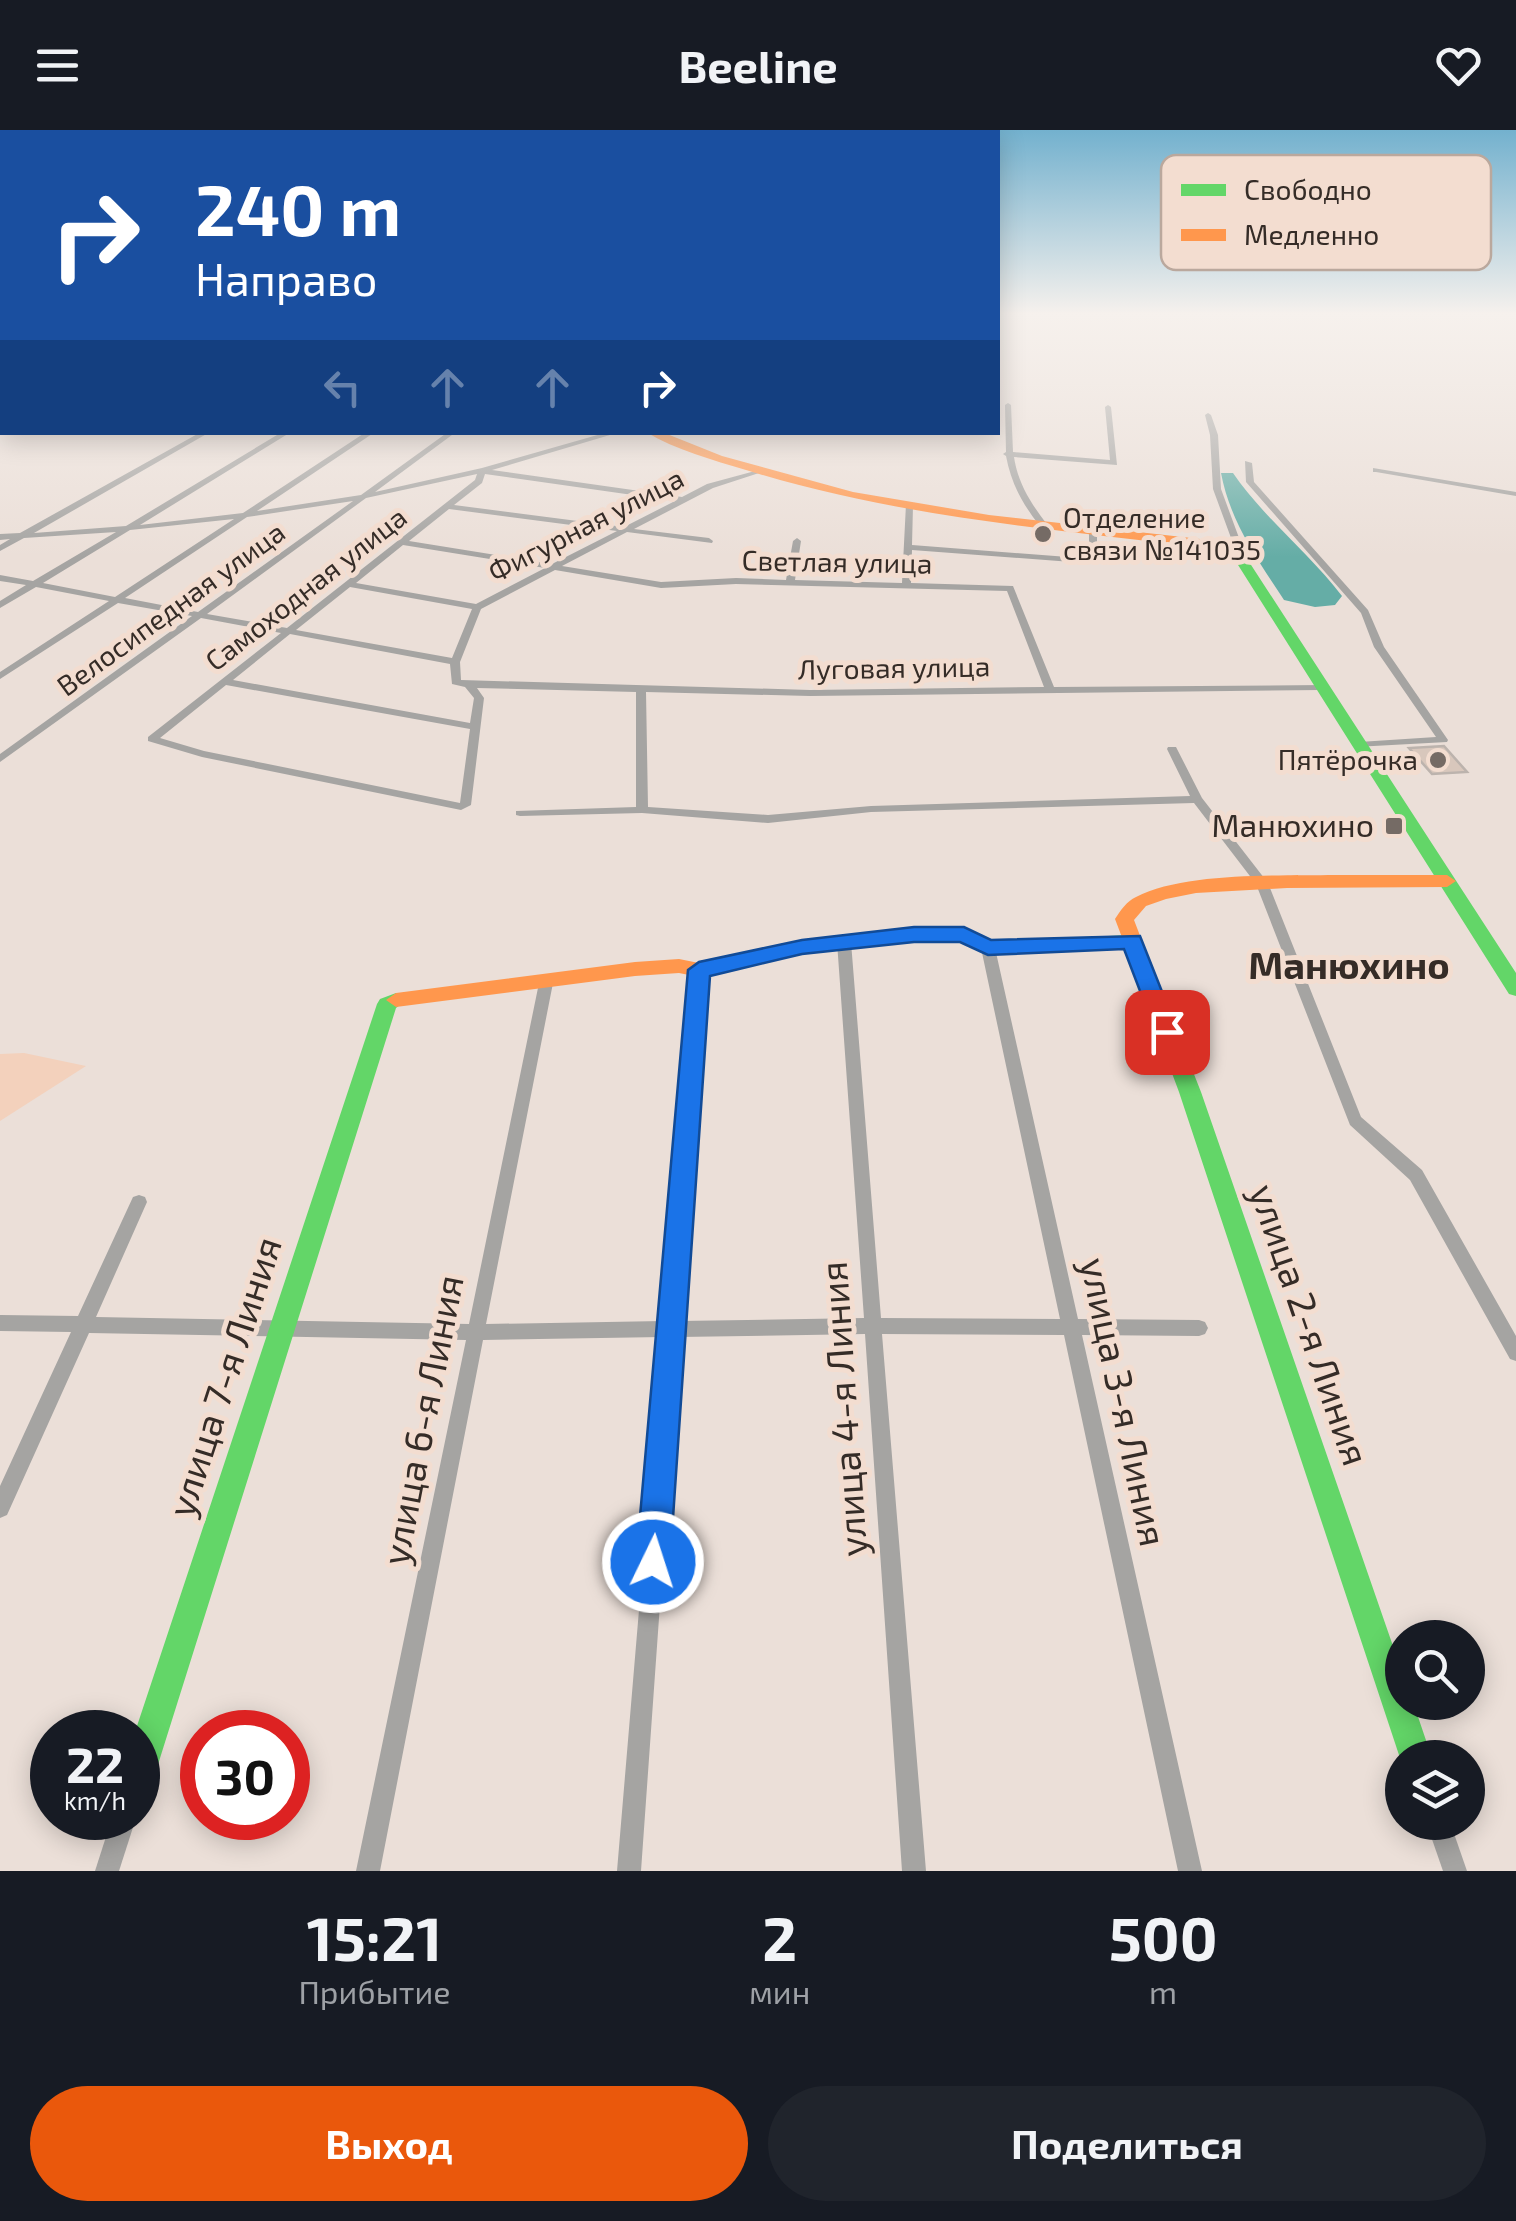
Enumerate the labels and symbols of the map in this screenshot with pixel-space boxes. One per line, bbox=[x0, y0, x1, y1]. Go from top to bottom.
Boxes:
legend bbox=[1161, 155, 1491, 270]
text: Свободно bbox=[1244, 172, 1372, 206]
text: Медленно bbox=[1244, 217, 1379, 251]
street label: Фигурная улица bbox=[482, 460, 689, 588]
street label: Самоходная улица bbox=[198, 499, 413, 677]
place label: Отделение связи №141035 bbox=[1063, 500, 1261, 566]
street label: Велосипедная улица bbox=[50, 514, 291, 702]
marker: Отделение связи №141035 bbox=[1032, 523, 1054, 545]
street label: Светлая улица bbox=[741, 542, 933, 580]
street label: Луговая улица bbox=[797, 648, 990, 686]
place label: Пятёрочка bbox=[1278, 742, 1418, 776]
marker: Пятёрочка bbox=[1427, 749, 1449, 771]
place label: Манюхино bbox=[1212, 805, 1374, 843]
marker: Манюхино bbox=[1383, 815, 1405, 837]
district label: Манюхино bbox=[1248, 941, 1450, 987]
pin bbox=[1125, 990, 1210, 1075]
street label: улица 2-я Линия bbox=[1241, 1178, 1381, 1471]
street label: улица 7-я Линия bbox=[156, 1231, 290, 1522]
street label: улица 3-я Линия bbox=[1072, 1253, 1178, 1550]
street label: улица 4-я Линия bbox=[809, 1260, 875, 1559]
street label: улица 6-я Линия bbox=[370, 1271, 472, 1569]
position arrow bbox=[601, 1510, 705, 1614]
speed limit sign: 30 bbox=[180, 1710, 310, 1840]

